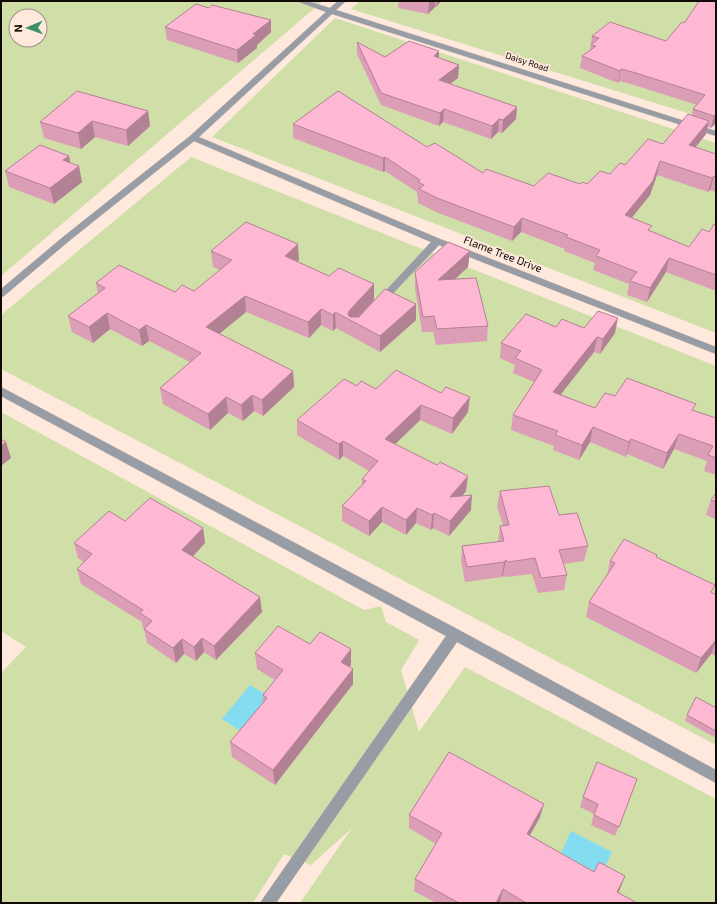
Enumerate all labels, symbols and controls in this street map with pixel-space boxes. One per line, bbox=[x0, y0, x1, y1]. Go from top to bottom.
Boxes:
north arrow bbox=[8, 8, 48, 48]
text: N bbox=[11, 24, 24, 33]
street label: Daisy Road bbox=[504, 49, 550, 74]
street label: Flame Tree Drive bbox=[462, 233, 544, 275]

